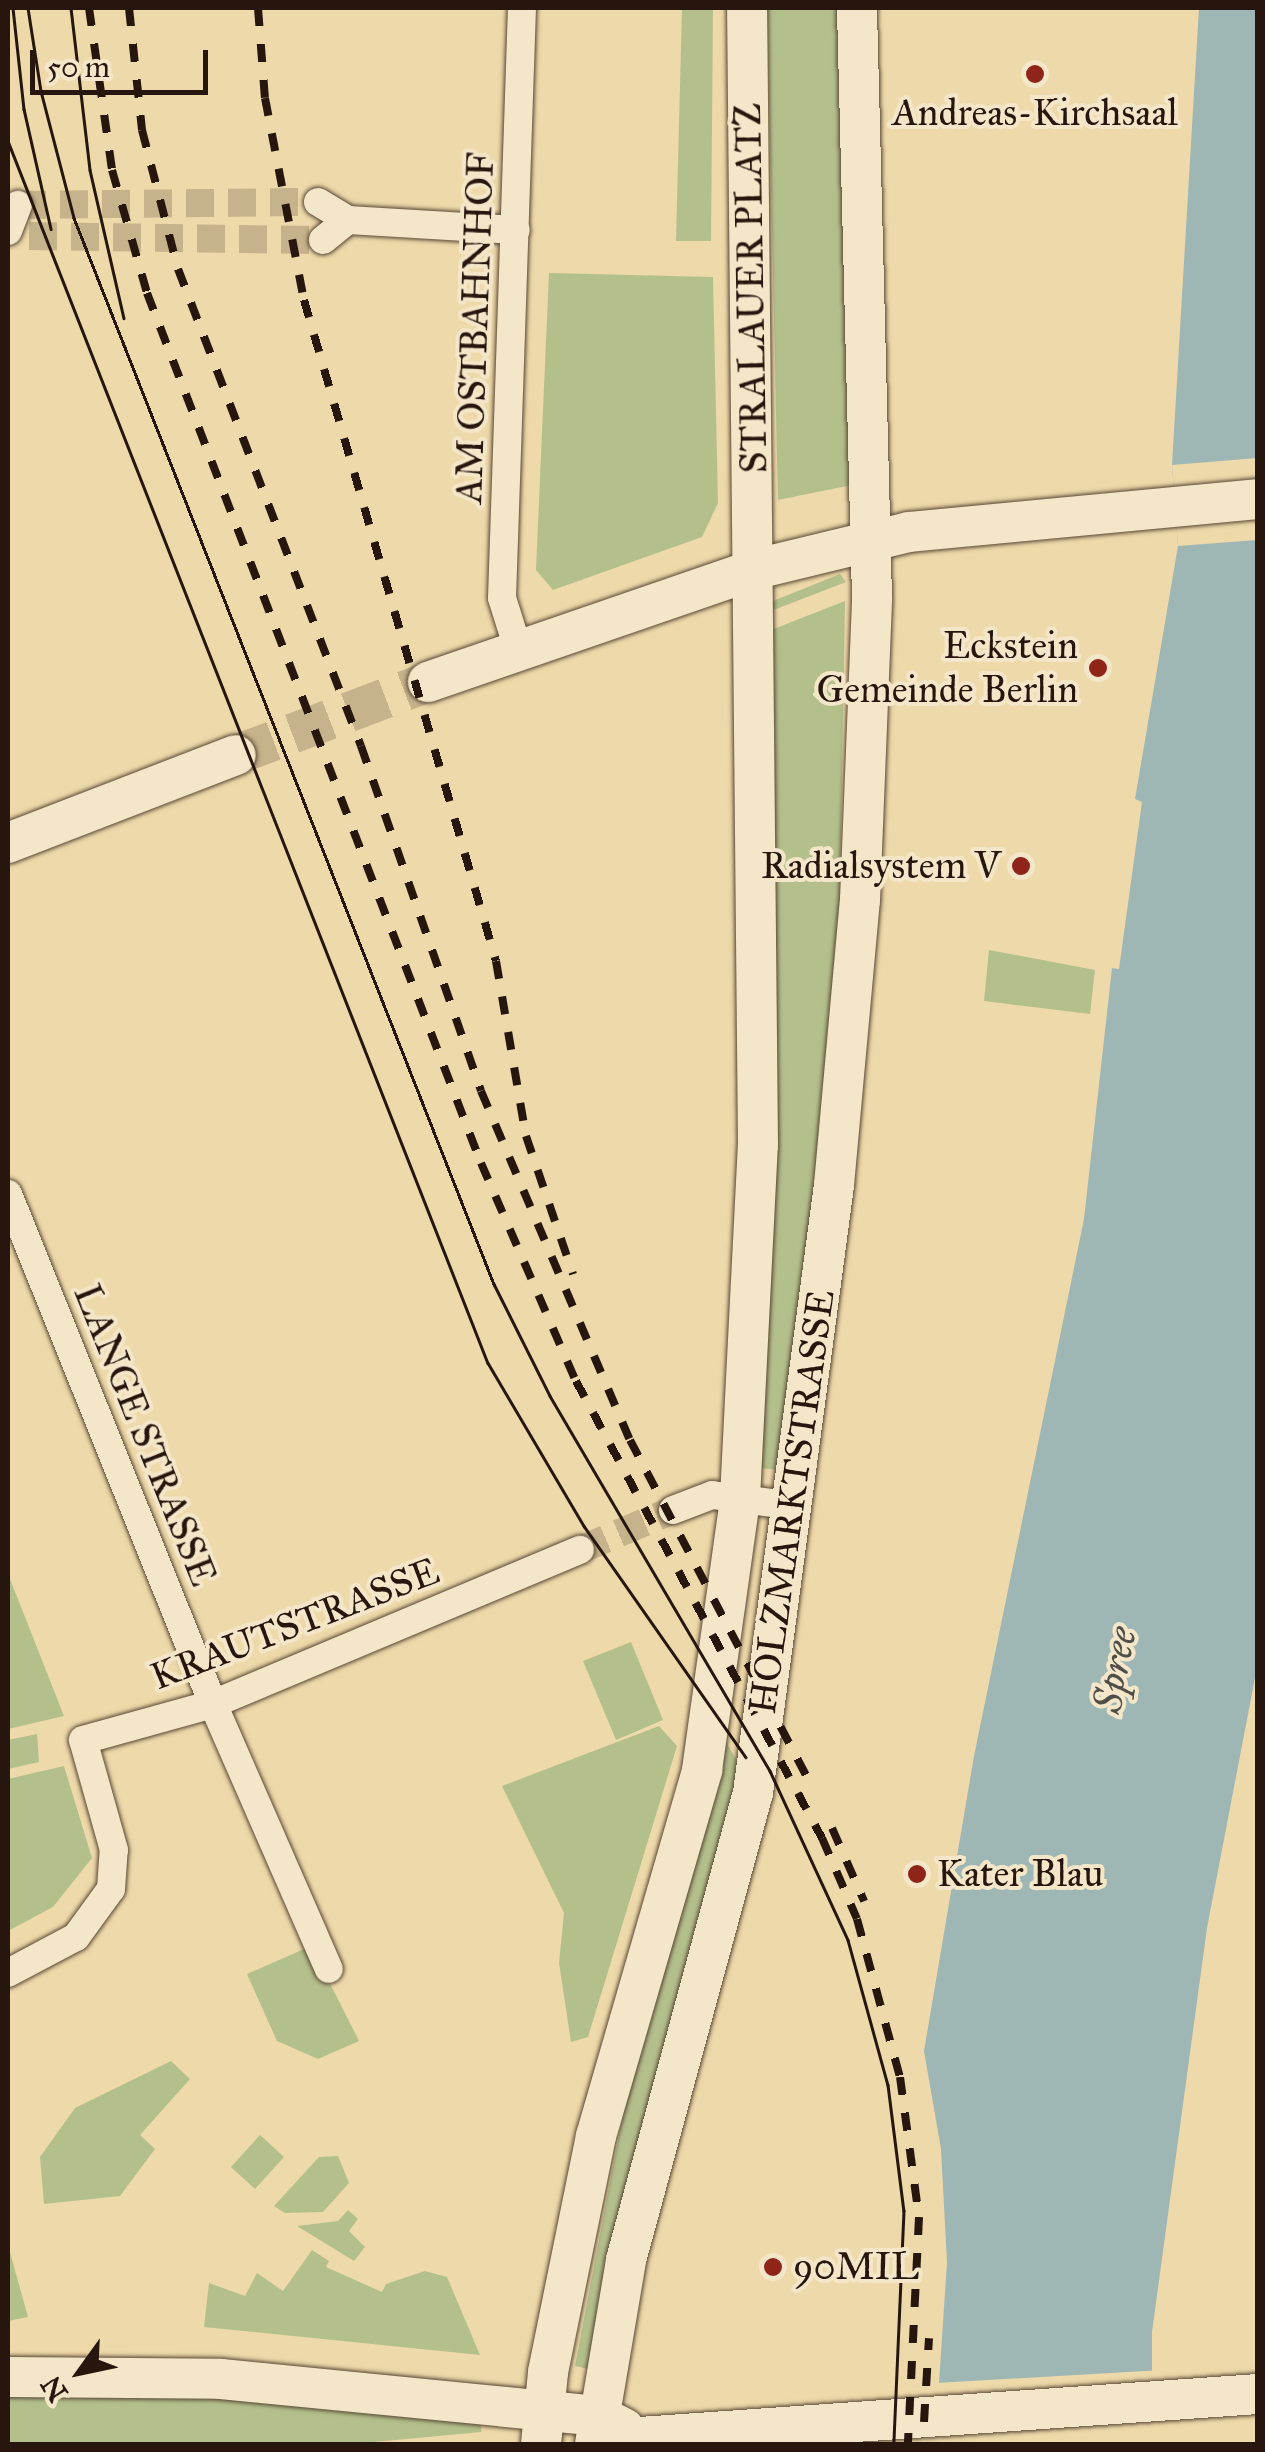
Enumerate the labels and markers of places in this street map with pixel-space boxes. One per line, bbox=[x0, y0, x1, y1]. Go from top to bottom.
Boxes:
marker: Andreas-Kirchsaal bbox=[1024, 63, 1046, 85]
place label: Andreas-Kirchsaal bbox=[892, 90, 1178, 136]
place label: Eckstein Gemeinde Berlin bbox=[816, 623, 1078, 712]
marker: Eckstein Gemeinde Berlin bbox=[1087, 657, 1109, 679]
place label: Radialsystem V bbox=[761, 843, 1001, 889]
marker: Radialsystem V bbox=[1010, 855, 1032, 877]
place label: Kater Blau bbox=[937, 1851, 1103, 1897]
marker: Kater Blau bbox=[906, 1863, 928, 1885]
place label: 90MIL bbox=[793, 2244, 919, 2290]
marker: 90MIL bbox=[762, 2256, 784, 2278]

